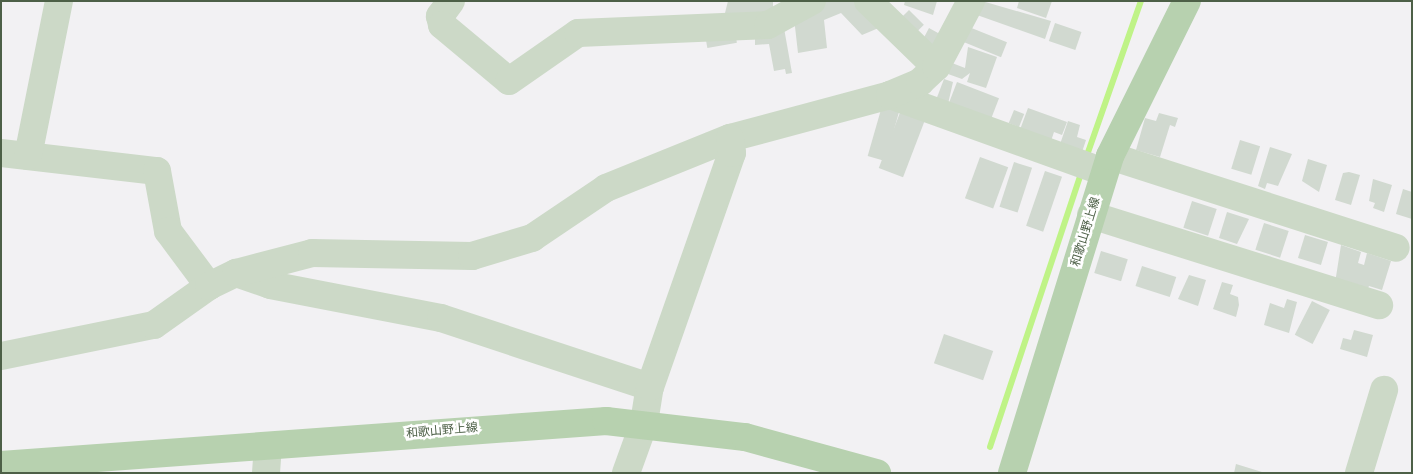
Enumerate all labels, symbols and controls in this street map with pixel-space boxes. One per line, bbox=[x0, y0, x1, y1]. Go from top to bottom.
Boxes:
street label: 和歌山野上線 bbox=[1069, 195, 1103, 269]
street label: 和歌山野上線 bbox=[406, 421, 478, 441]

